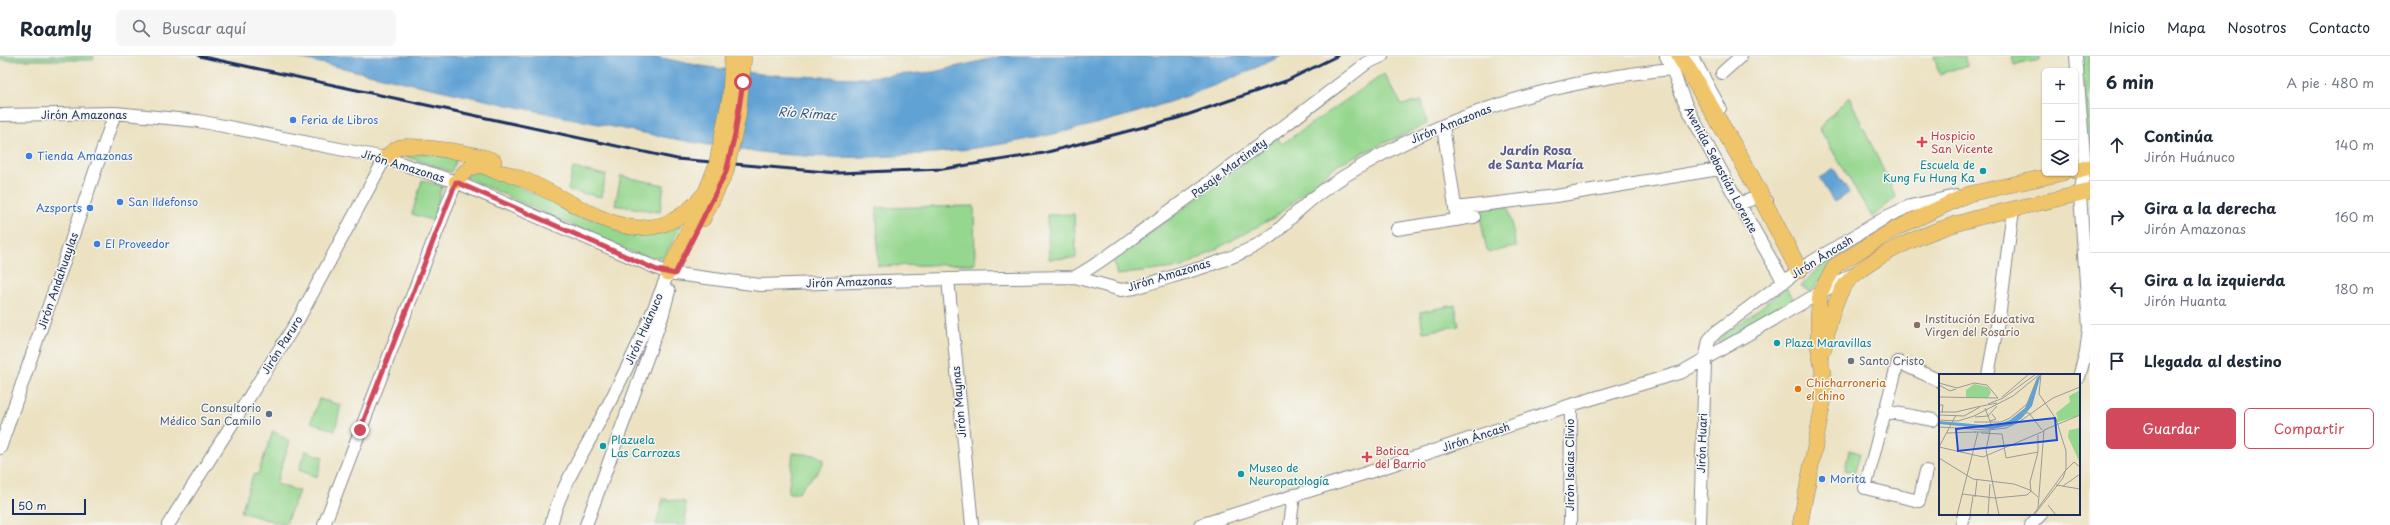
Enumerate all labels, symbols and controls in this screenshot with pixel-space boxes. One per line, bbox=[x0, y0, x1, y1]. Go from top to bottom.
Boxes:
search box bbox=[116, 10, 396, 46]
text: Roamly bbox=[20, 14, 92, 42]
text: Buscar aquí bbox=[162, 16, 246, 39]
icon: search bbox=[130, 17, 152, 39]
text: Inicio bbox=[2109, 17, 2145, 38]
text: Mapa bbox=[2167, 17, 2205, 38]
text: Nosotros bbox=[2227, 17, 2287, 38]
text: Contacto bbox=[2309, 17, 2370, 38]
map controls bbox=[2042, 68, 2078, 176]
button: + bbox=[2042, 68, 2078, 104]
text: 6 min bbox=[2106, 69, 2154, 95]
route start bbox=[734, 73, 752, 91]
text: A pie · 480 m bbox=[2287, 73, 2374, 92]
street label: Jirón Amazonas bbox=[1408, 100, 1494, 148]
water label: Río Rímac bbox=[778, 102, 838, 124]
street label: Avenida Sebastián Lorente bbox=[1681, 103, 1762, 236]
button: − bbox=[2042, 104, 2078, 140]
street label: Jirón Amazonas bbox=[41, 106, 127, 123]
place label: Feria de Libros bbox=[301, 111, 378, 128]
marker: Feria de Libros bbox=[288, 115, 298, 125]
text: Continúa bbox=[2144, 124, 2213, 147]
place label: Hospicio San Vicente bbox=[1931, 127, 1993, 157]
street label: Pasaje Martinety bbox=[1187, 134, 1270, 202]
icon: ahead bbox=[2106, 134, 2128, 156]
text: 140 m bbox=[2335, 135, 2374, 154]
marker: Hospicio San Vicente bbox=[1916, 136, 1928, 148]
button: layers bbox=[2042, 140, 2078, 176]
district label: Jardín Rosa de Santa María bbox=[1488, 141, 1585, 173]
street label: Jirón Amazonas bbox=[359, 145, 447, 186]
place label: Tienda Amazonas bbox=[37, 147, 133, 164]
text: Jirón Huánuco bbox=[2144, 147, 2235, 166]
marker: Tienda Amazonas bbox=[24, 151, 34, 161]
place label: Escuela de Kung Fu Hung Ka bbox=[1883, 156, 1975, 186]
marker: Escuela de Kung Fu Hung Ka bbox=[1978, 166, 1988, 176]
place label: San Ildefonso bbox=[128, 193, 198, 210]
text: Gira a la derecha bbox=[2144, 196, 2276, 219]
marker: San Ildefonso bbox=[115, 197, 125, 207]
place label: Azsports bbox=[36, 199, 82, 216]
marker: Azsports bbox=[85, 203, 95, 213]
icon: right bbox=[2106, 206, 2128, 228]
text: 160 m bbox=[2335, 207, 2374, 226]
text: Jirón Amazonas bbox=[2144, 219, 2246, 238]
street label: Jirón Andahuaylas bbox=[33, 230, 82, 332]
street label: Jirón Áncash bbox=[1787, 231, 1856, 282]
place label: El Proveedor bbox=[105, 235, 170, 252]
marker: El Proveedor bbox=[92, 239, 102, 249]
street label: Jirón Amazonas bbox=[1125, 254, 1213, 295]
text: Gira a la izquierda bbox=[2144, 268, 2285, 291]
street label: Jirón Amazonas bbox=[806, 272, 892, 291]
icon: left bbox=[2106, 278, 2128, 300]
text: 180 m bbox=[2335, 279, 2374, 298]
street label: Jirón Huánuco bbox=[620, 290, 667, 367]
text: Jirón Huanta bbox=[2144, 291, 2227, 310]
place label: Institución Educativa Virgen del Rosario bbox=[1925, 310, 2035, 340]
street label: Jirón Paruro bbox=[257, 312, 306, 377]
marker: Institución Educativa Virgen del Rosario bbox=[1912, 320, 1922, 330]
place label: Plaza Maravillas bbox=[1785, 334, 1872, 351]
marker: Plaza Maravillas bbox=[1772, 338, 1782, 348]
text: Llegada al destino bbox=[2144, 349, 2282, 372]
icon: arrive bbox=[2106, 350, 2128, 372]
place label: Santo Cristo bbox=[1859, 352, 1924, 369]
marker: Santo Cristo bbox=[1846, 356, 1856, 366]
street label: Jirón Maynas bbox=[947, 365, 970, 439]
place label: Chicharroneria el chino bbox=[1806, 374, 1886, 404]
inset map bbox=[1939, 374, 2080, 515]
marker: Chicharroneria el chino bbox=[1793, 384, 1803, 394]
place label: Consultorio Médico San Camilo bbox=[160, 399, 261, 429]
button: Guardar bbox=[2106, 408, 2236, 449]
button: Compartir bbox=[2244, 408, 2374, 449]
marker: Consultorio Médico San Camilo bbox=[264, 409, 274, 419]
street label: Jirón Huari bbox=[1692, 413, 1711, 473]
street label: Jirón Áncash bbox=[1440, 418, 1512, 455]
street label: Jirón Isaias Clivio bbox=[1561, 419, 1578, 511]
route end bbox=[351, 421, 369, 439]
place label: Plazuela Las Carrozas bbox=[611, 431, 680, 461]
marker: Plazuela Las Carrozas bbox=[598, 441, 608, 451]
place label: Botica del Barrio bbox=[1375, 442, 1426, 472]
marker: Botica del Barrio bbox=[1362, 452, 1372, 462]
place label: Museo de Neuropatología bbox=[1249, 459, 1329, 489]
marker: Museo de Neuropatología bbox=[1236, 469, 1246, 479]
place label: Morita bbox=[1830, 470, 1866, 487]
marker: Morita bbox=[1817, 474, 1827, 484]
scale bar bbox=[12, 497, 86, 516]
text: 50 m bbox=[18, 497, 47, 514]

